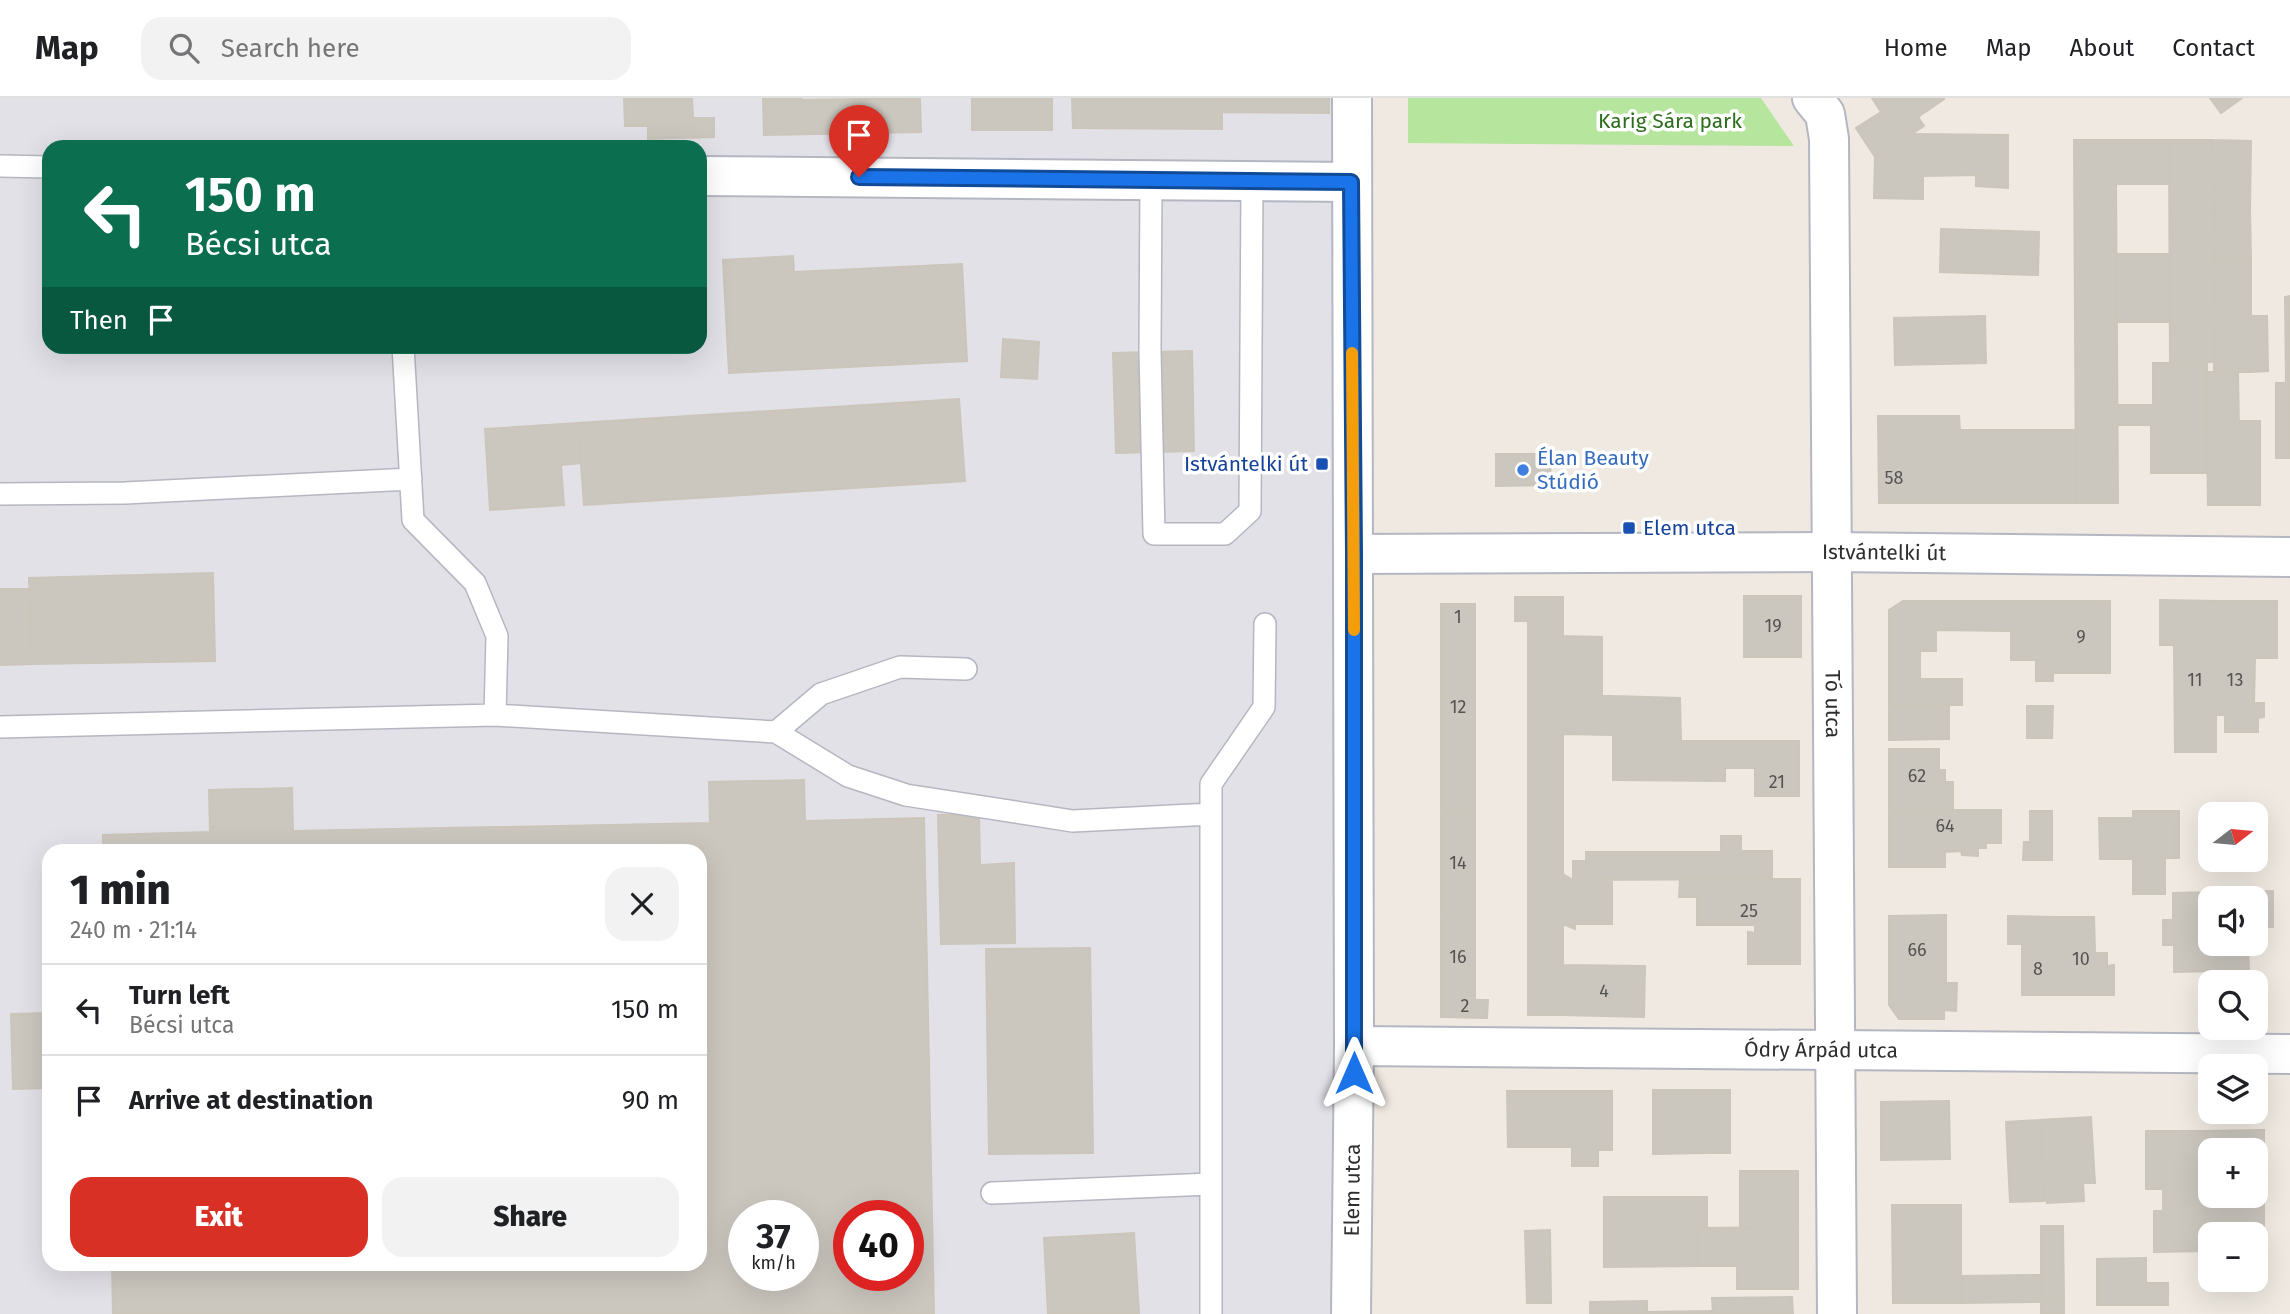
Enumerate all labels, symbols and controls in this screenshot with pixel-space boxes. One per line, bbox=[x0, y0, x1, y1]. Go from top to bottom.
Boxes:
search box bbox=[141, 17, 631, 80]
text: Map bbox=[35, 28, 99, 68]
icon: search bbox=[165, 29, 203, 67]
text: Search here bbox=[221, 33, 360, 64]
text: Home bbox=[1884, 34, 1948, 62]
text: Map bbox=[1986, 34, 2032, 62]
text: About bbox=[2070, 34, 2134, 62]
text: Contact bbox=[2172, 34, 2255, 62]
pin bbox=[829, 105, 889, 177]
park label: Karig Sára park bbox=[1598, 108, 1742, 134]
icon: arrive bbox=[840, 116, 878, 154]
text: 150 m bbox=[185, 165, 316, 224]
icon: left bbox=[70, 168, 161, 259]
text: Bécsi utca bbox=[185, 225, 332, 263]
icon: arrive bbox=[142, 301, 180, 339]
text: Then bbox=[70, 305, 128, 336]
place label: Élan Beauty Stúdió bbox=[1537, 445, 1650, 495]
place label: Istvántelki út bbox=[1184, 451, 1308, 477]
marker: Istvántelki út bbox=[1314, 456, 1330, 472]
marker: Élan Beauty Stúdió bbox=[1515, 462, 1531, 478]
house number: 58 bbox=[1885, 467, 1904, 489]
place label: Elem utca bbox=[1643, 515, 1736, 541]
marker: Elem utca bbox=[1621, 520, 1637, 536]
street label: Istvántelki út bbox=[1822, 539, 1947, 566]
house number: 1 bbox=[1454, 606, 1462, 628]
house number: 19 bbox=[1764, 615, 1782, 637]
house number: 9 bbox=[2076, 626, 2086, 648]
house number: 11 bbox=[2187, 669, 2203, 691]
house number: 13 bbox=[2227, 669, 2243, 691]
street label: Tó utca bbox=[1820, 670, 1846, 738]
house number: 12 bbox=[1450, 696, 1466, 718]
house number: 62 bbox=[1908, 765, 1926, 787]
house number: 21 bbox=[1769, 771, 1785, 793]
north arrow bbox=[2198, 802, 2268, 872]
map controls bbox=[2198, 802, 2268, 1292]
house number: 64 bbox=[1935, 815, 1955, 837]
house number: 14 bbox=[1449, 852, 1467, 874]
text: 1 min bbox=[70, 865, 171, 915]
button: close bbox=[605, 867, 679, 941]
button: sound bbox=[2198, 886, 2268, 956]
house number: 25 bbox=[1740, 900, 1758, 922]
text: 240 m · 21:14 bbox=[70, 916, 197, 944]
house number: 66 bbox=[1907, 939, 1927, 961]
house number: 16 bbox=[1449, 946, 1467, 968]
house number: 10 bbox=[2072, 948, 2090, 970]
house number: 8 bbox=[2033, 958, 2043, 980]
button: search bbox=[2198, 970, 2268, 1040]
text: Turn left bbox=[129, 980, 230, 1011]
house number: 4 bbox=[1599, 980, 1609, 1002]
icon: left bbox=[70, 991, 108, 1029]
text: 150 m bbox=[611, 994, 679, 1025]
house number: 2 bbox=[1461, 995, 1470, 1017]
text: Bécsi utca bbox=[129, 1011, 234, 1039]
position arrow bbox=[1317, 1036, 1391, 1110]
street label: Ódry Árpád utca bbox=[1744, 1036, 1898, 1064]
button: layers bbox=[2198, 1054, 2268, 1124]
icon: arrive bbox=[70, 1082, 108, 1120]
text: Arrive at destination bbox=[129, 1085, 373, 1116]
text: 90 m bbox=[622, 1085, 679, 1116]
button: + bbox=[2198, 1138, 2268, 1208]
street label: Elem utca bbox=[1339, 1143, 1366, 1237]
button: Exit bbox=[70, 1177, 368, 1257]
button: Share bbox=[382, 1177, 679, 1257]
speed limit sign: 40 bbox=[833, 1200, 924, 1291]
text: 37 bbox=[756, 1215, 791, 1257]
button: − bbox=[2198, 1222, 2268, 1292]
text: km/h bbox=[751, 1252, 796, 1274]

